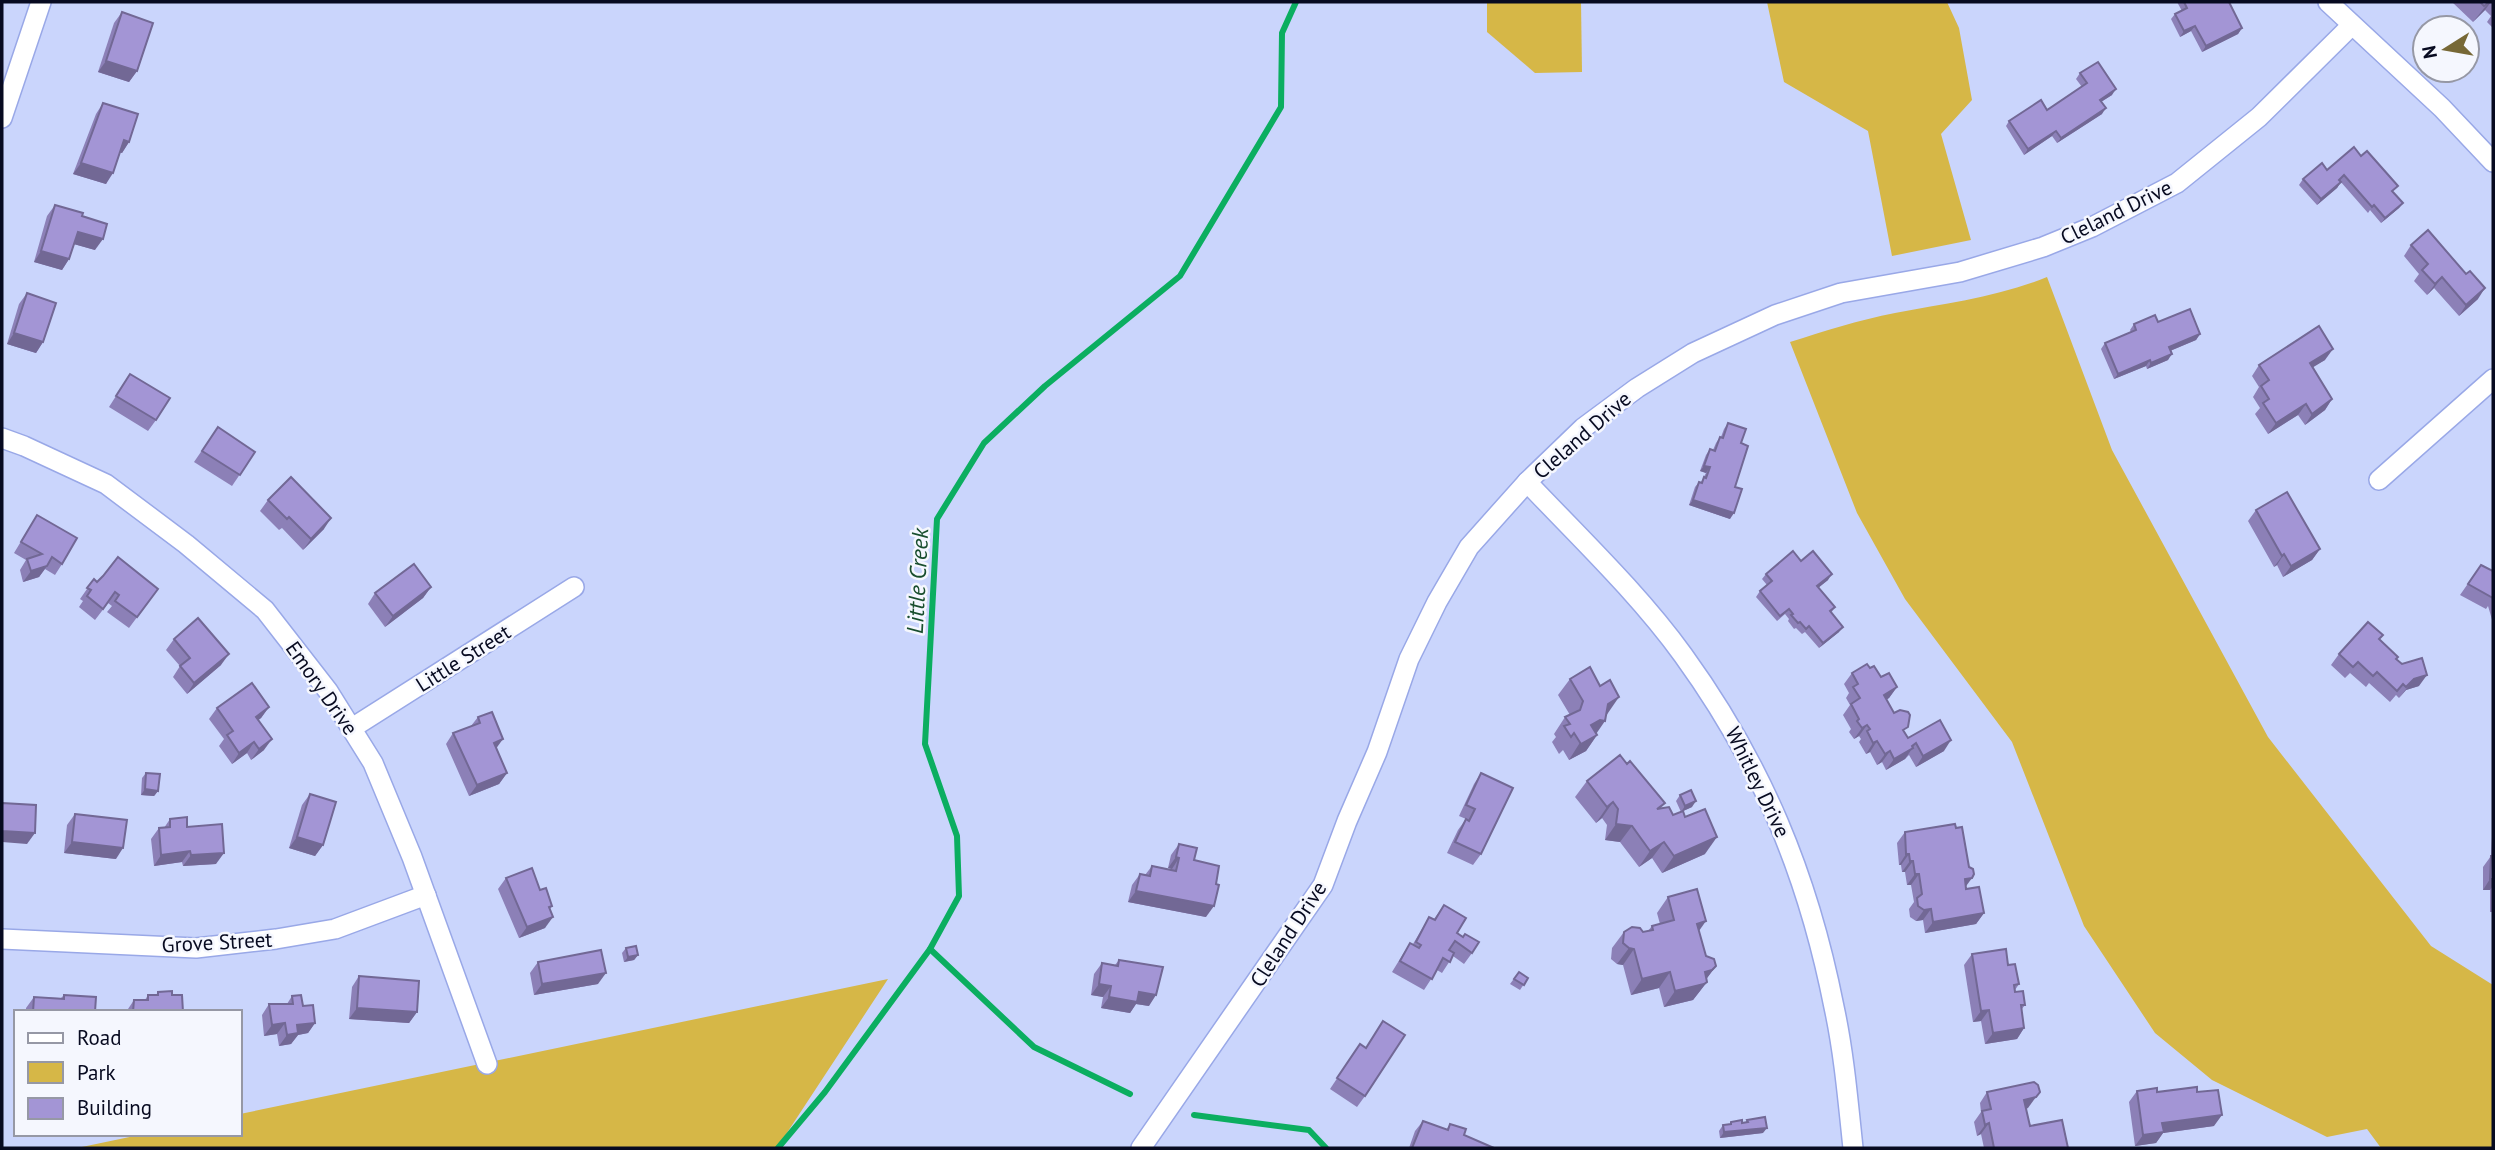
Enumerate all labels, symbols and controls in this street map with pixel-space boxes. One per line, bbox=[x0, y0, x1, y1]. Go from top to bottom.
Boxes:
north arrow bbox=[2411, 14, 2481, 84]
text: N bbox=[2416, 44, 2442, 61]
street label: Cleland Drive bbox=[2056, 173, 2176, 251]
street label: Cleland Drive bbox=[1528, 385, 1636, 485]
water label: Little Creek bbox=[900, 526, 934, 634]
street label: Little Street bbox=[411, 618, 515, 698]
street label: Emory Drive bbox=[280, 636, 364, 740]
street label: Whitley Drive bbox=[1720, 722, 1796, 842]
street label: Cleland Drive bbox=[1244, 876, 1332, 992]
street label: Grove Street bbox=[161, 926, 273, 958]
legend bbox=[14, 1010, 242, 1136]
text: Road bbox=[77, 1024, 121, 1051]
text: Park bbox=[77, 1059, 116, 1086]
text: Building bbox=[77, 1094, 152, 1121]

